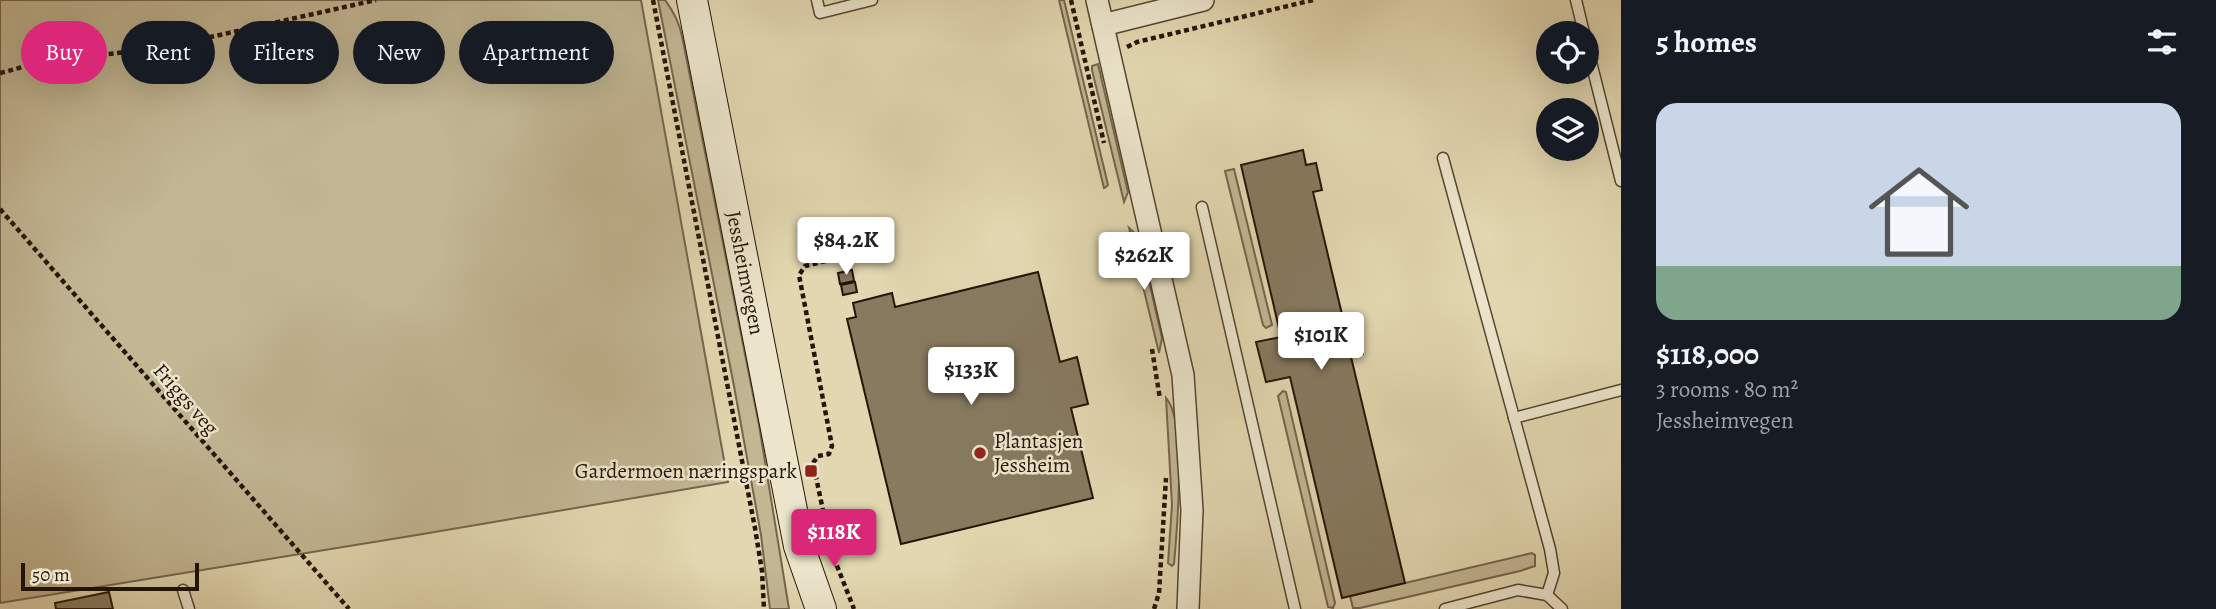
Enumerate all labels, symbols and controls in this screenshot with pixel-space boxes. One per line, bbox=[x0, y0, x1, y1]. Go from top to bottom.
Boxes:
chip: Buy bbox=[21, 21, 107, 84]
chip: Rent bbox=[121, 21, 215, 84]
chip: Filters bbox=[229, 21, 339, 84]
chip: New bbox=[353, 21, 445, 84]
chip: Apartment bbox=[459, 21, 614, 84]
map controls bbox=[1536, 21, 1599, 161]
button: locate bbox=[1536, 21, 1599, 84]
text: 5 homes bbox=[1656, 22, 1757, 62]
icon: filters bbox=[2143, 23, 2181, 61]
button: layers bbox=[1536, 98, 1599, 161]
icon: home bbox=[1856, 149, 1982, 275]
street label: Jessheimvegen bbox=[720, 208, 771, 337]
pin: $84.2K bbox=[789, 218, 903, 277]
text: $84.2K bbox=[813, 224, 879, 255]
pin: $262K bbox=[1095, 232, 1193, 292]
text: $262K bbox=[1115, 239, 1173, 270]
pin: $101K bbox=[1272, 312, 1370, 372]
text: $101K bbox=[1294, 319, 1348, 350]
text: $118,000 bbox=[1656, 334, 1759, 374]
pin: $133K bbox=[922, 348, 1020, 407]
text: $133K bbox=[944, 354, 998, 385]
street label: Friggs veg bbox=[147, 357, 225, 441]
text: 3 rooms · 80 m² bbox=[1656, 374, 1798, 405]
text: Jessheimvegen bbox=[1656, 405, 1794, 436]
place label: Plantasjen Jessheim bbox=[994, 427, 1083, 479]
marker: Plantasjen Jessheim bbox=[972, 445, 988, 461]
place label: Gardermoen næringspark bbox=[575, 457, 798, 485]
marker: Gardermoen næringspark bbox=[803, 463, 819, 479]
pin: $118K bbox=[785, 510, 883, 569]
text: $118K bbox=[807, 516, 861, 547]
scale bar bbox=[21, 560, 200, 592]
text: 50 m bbox=[32, 562, 70, 588]

